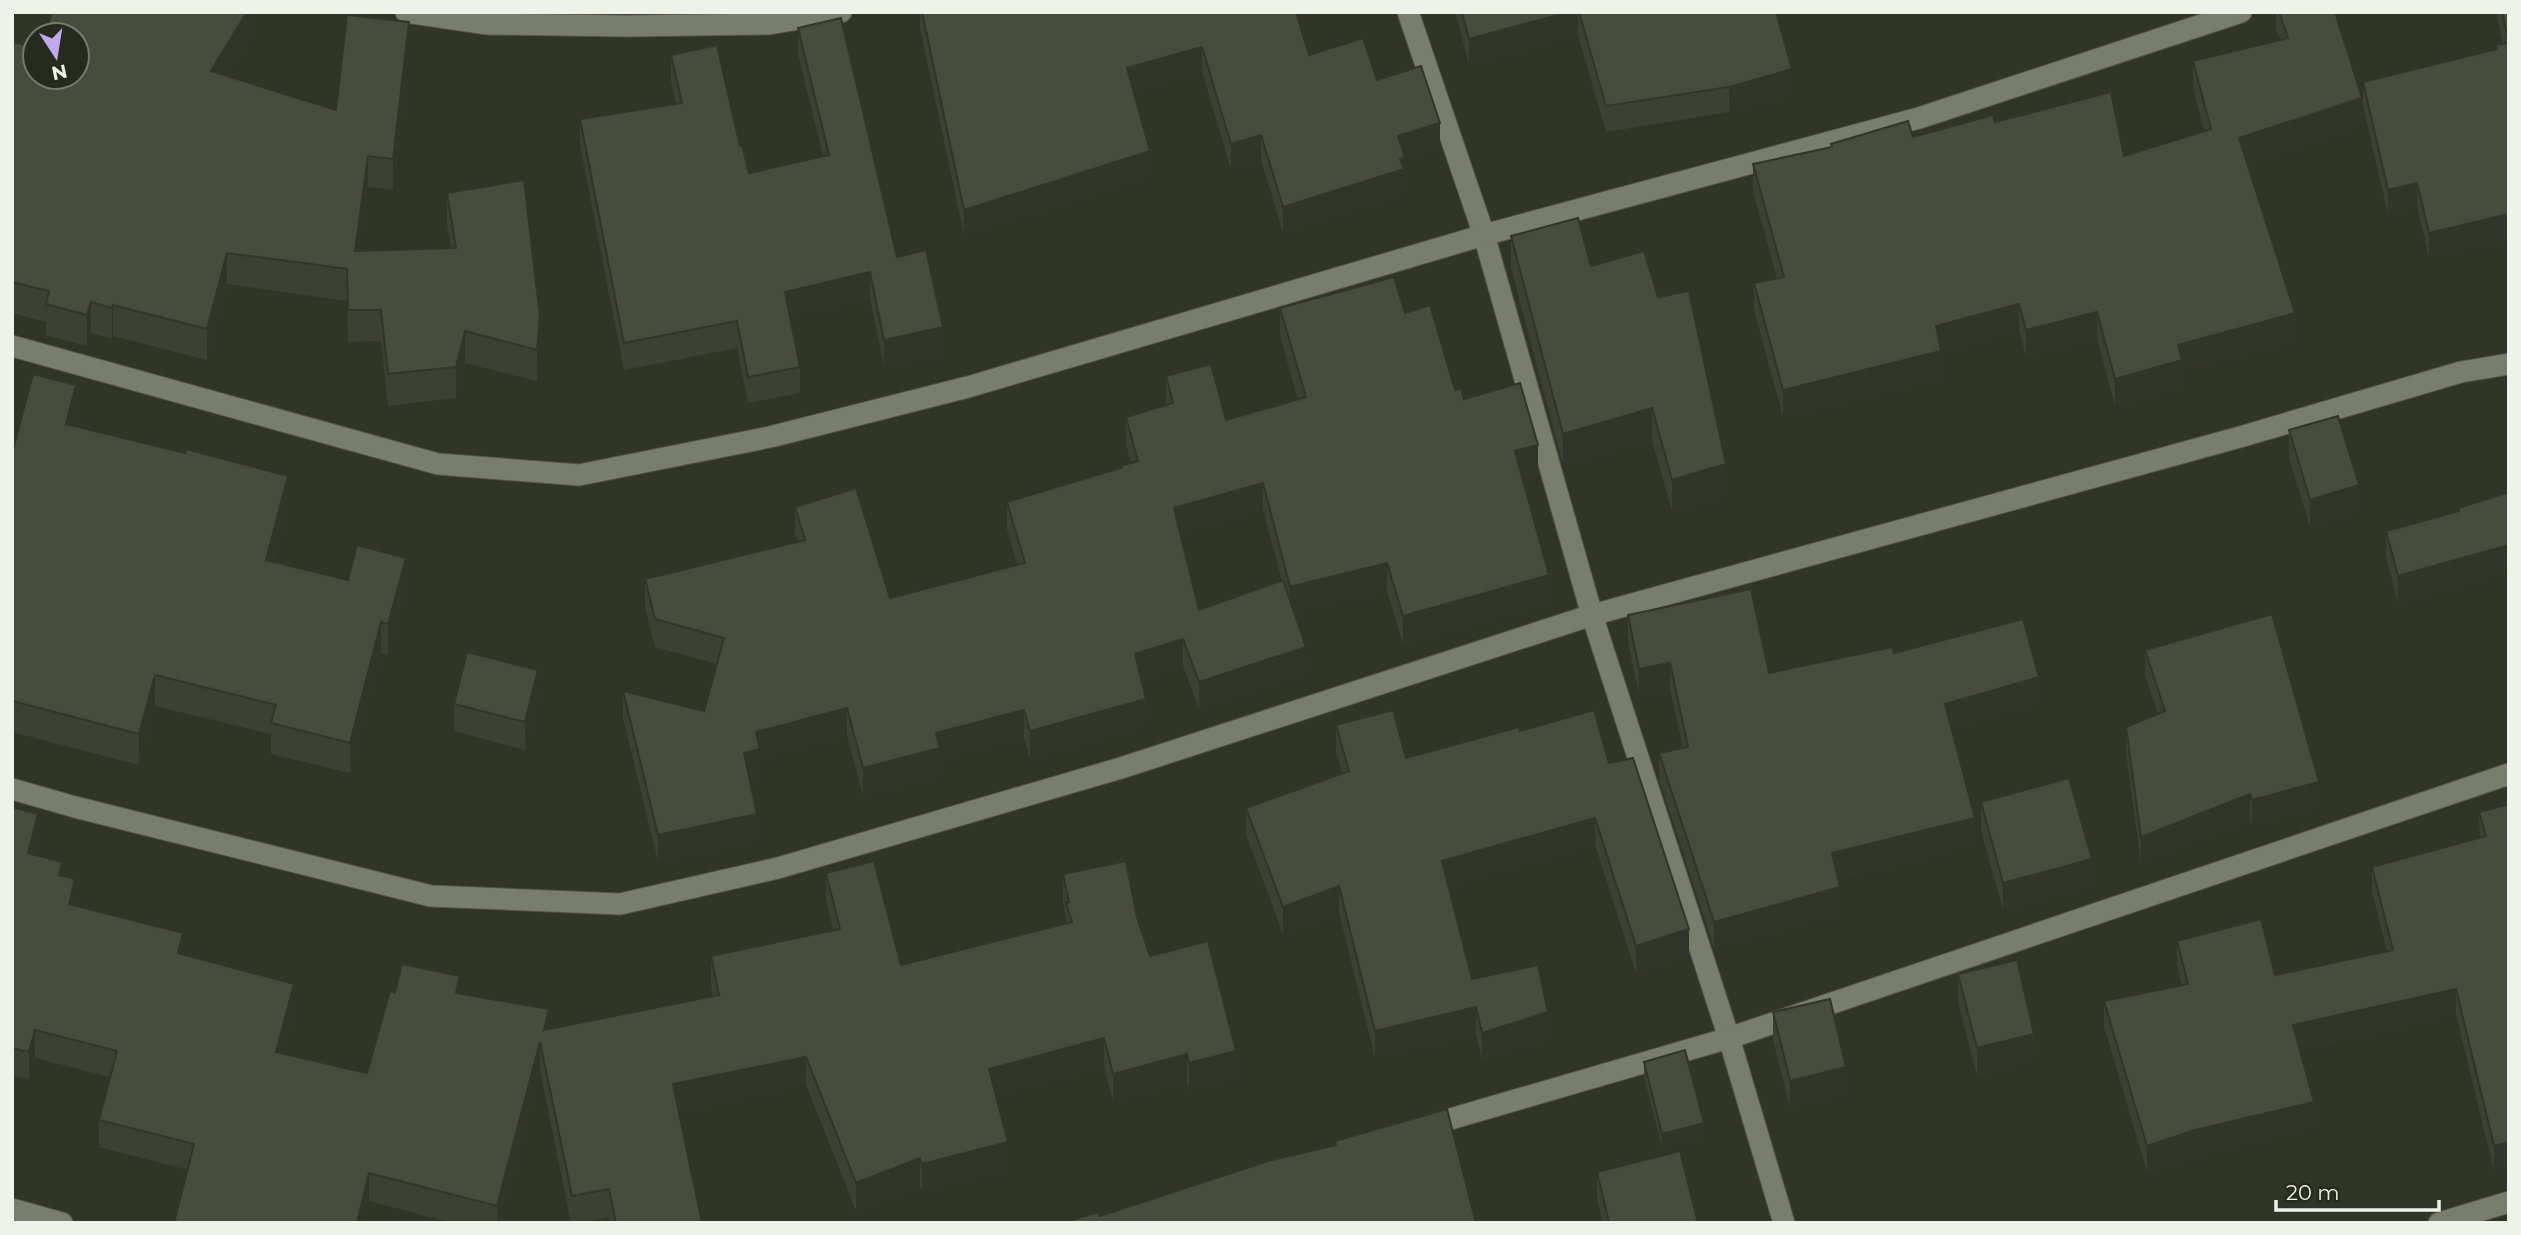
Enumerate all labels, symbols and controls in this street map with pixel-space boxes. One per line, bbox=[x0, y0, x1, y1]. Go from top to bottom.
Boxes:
north arrow bbox=[21, 21, 91, 91]
text: N bbox=[50, 59, 69, 85]
scale bar bbox=[2276, 1168, 2439, 1212]
text: 20 m bbox=[2286, 1180, 2340, 1205]

